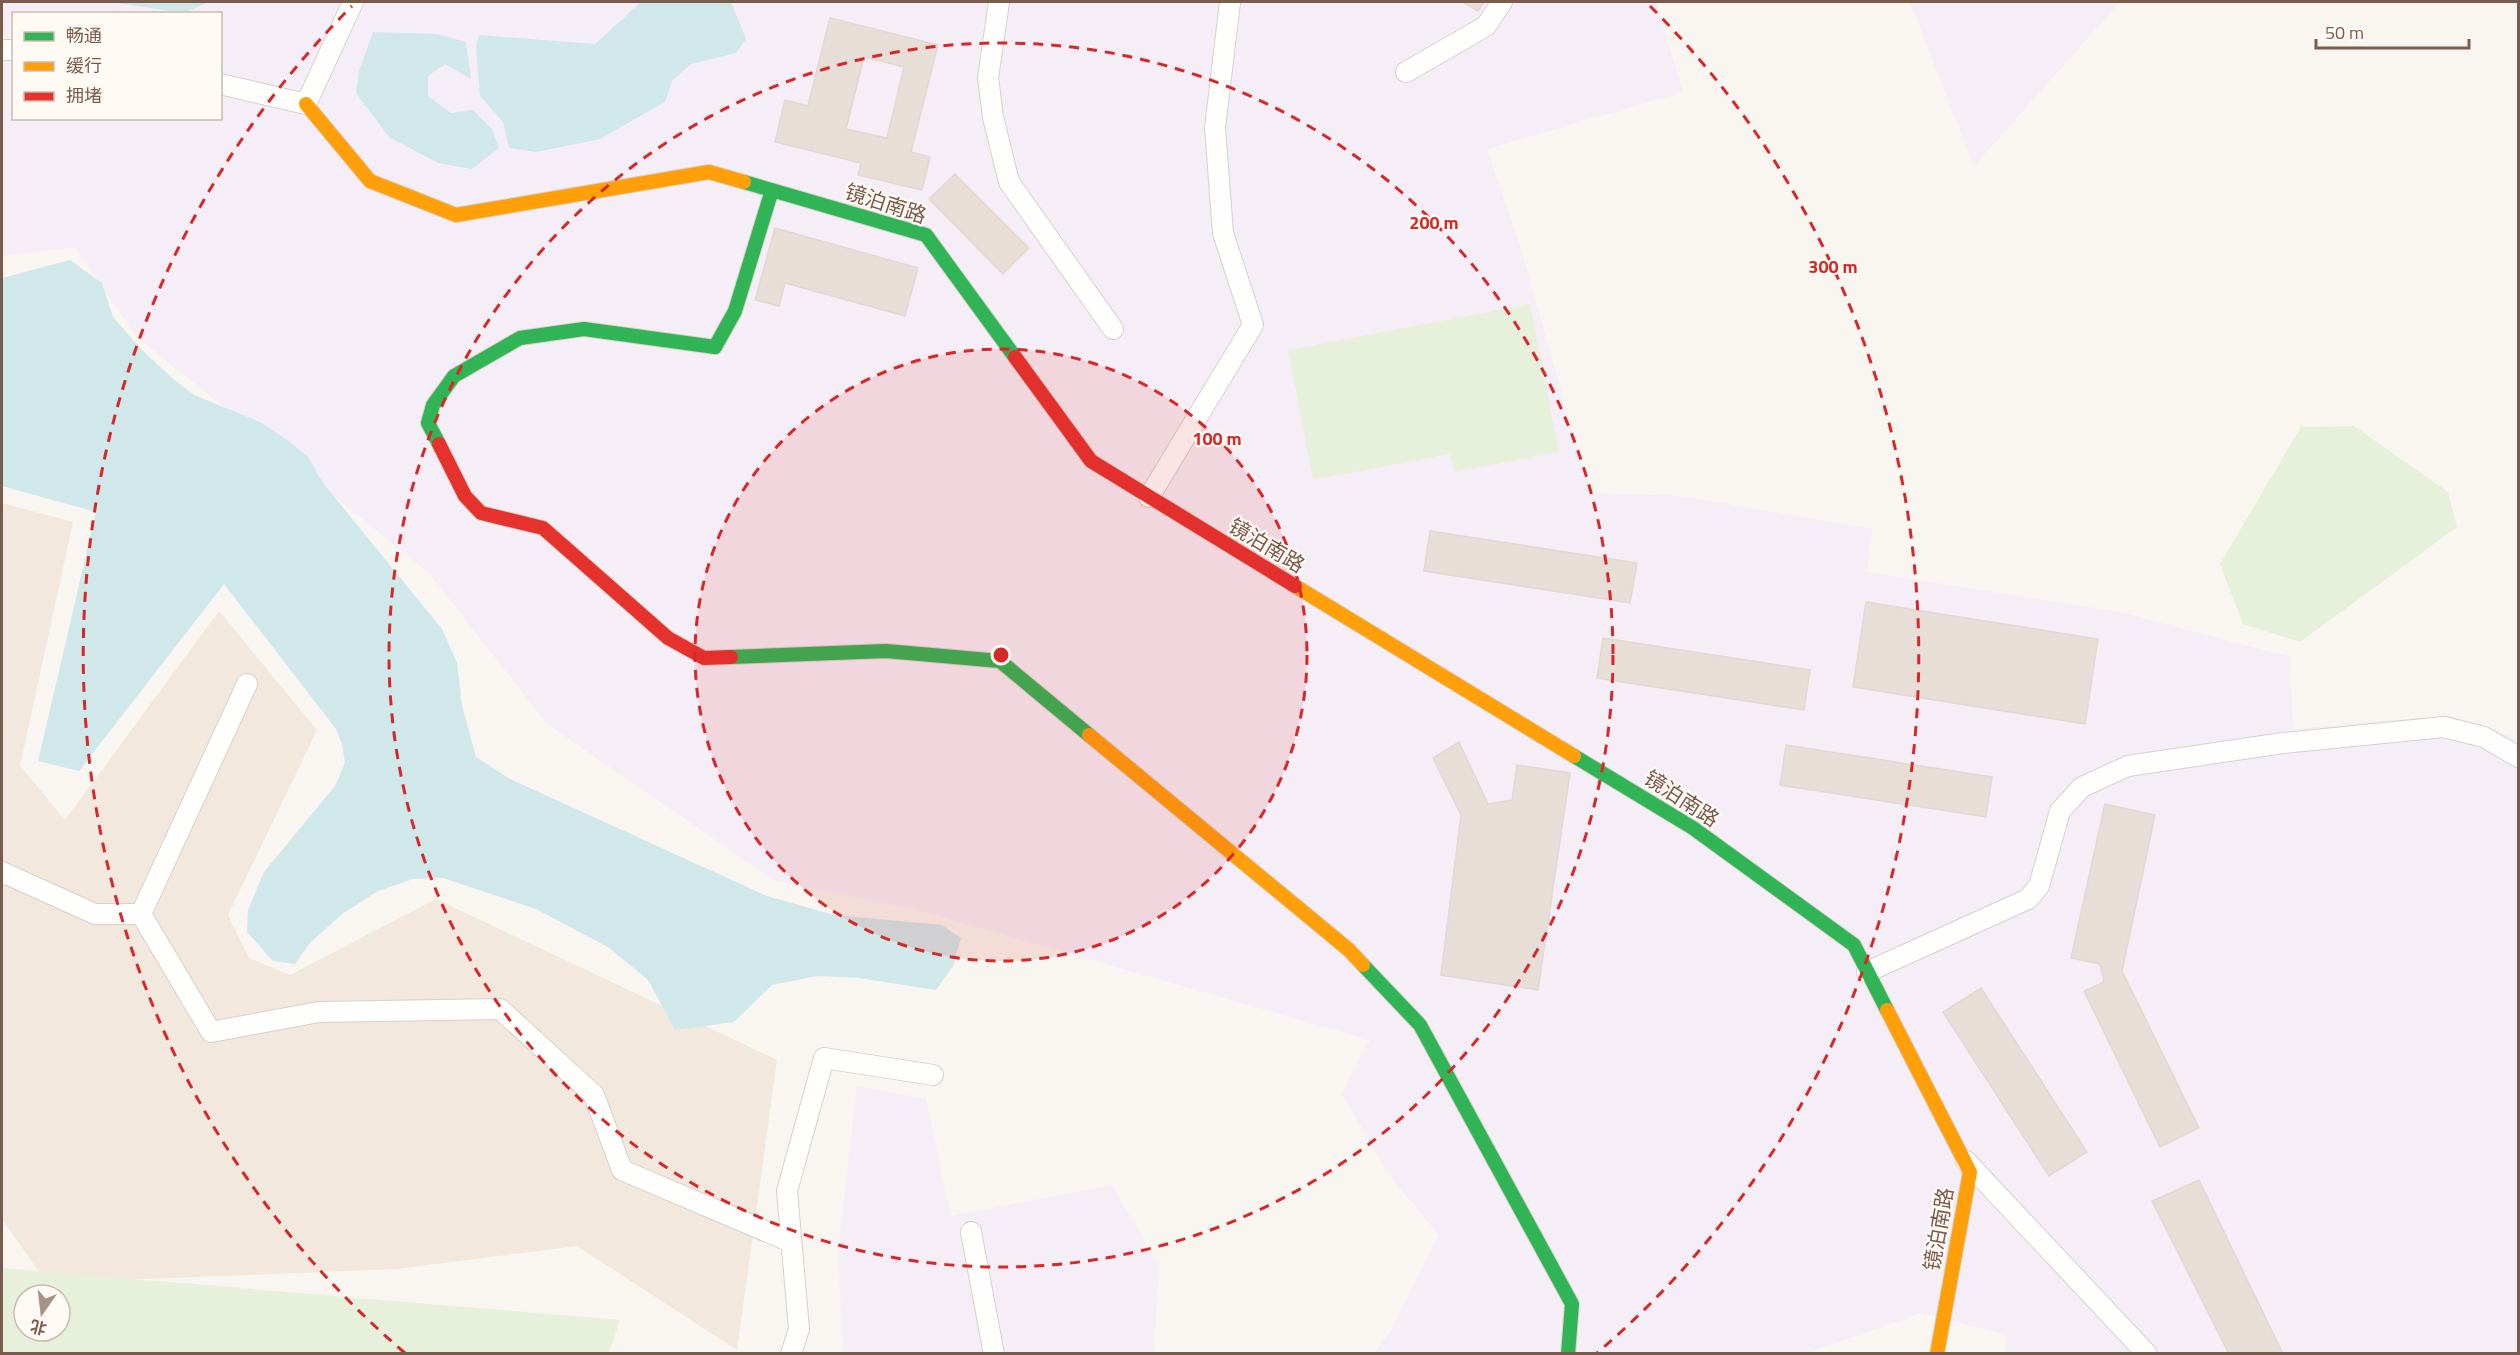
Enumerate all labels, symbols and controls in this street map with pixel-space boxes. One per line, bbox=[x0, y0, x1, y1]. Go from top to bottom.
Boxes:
legend bbox=[12, 12, 222, 120]
scale bar bbox=[2316, 12, 2469, 50]
text: 50 m bbox=[2325, 19, 2364, 46]
text: 畅通 bbox=[66, 22, 102, 49]
text: 缓行 bbox=[66, 52, 102, 79]
text: 拥堵 bbox=[66, 82, 102, 109]
street label: 镜泊南路 bbox=[841, 175, 931, 231]
text: 200 m bbox=[1409, 209, 1459, 236]
text: 300 m bbox=[1808, 253, 1858, 280]
text: 100 m bbox=[1192, 425, 1242, 452]
street label: 镜泊南路 bbox=[1223, 510, 1311, 580]
centre of rings bbox=[991, 645, 1011, 665]
street label: 镜泊南路 bbox=[1638, 762, 1726, 834]
street label: 镜泊南路 bbox=[1915, 1185, 1961, 1273]
north arrow bbox=[12, 1283, 72, 1343]
text: 北 bbox=[28, 1314, 49, 1341]

